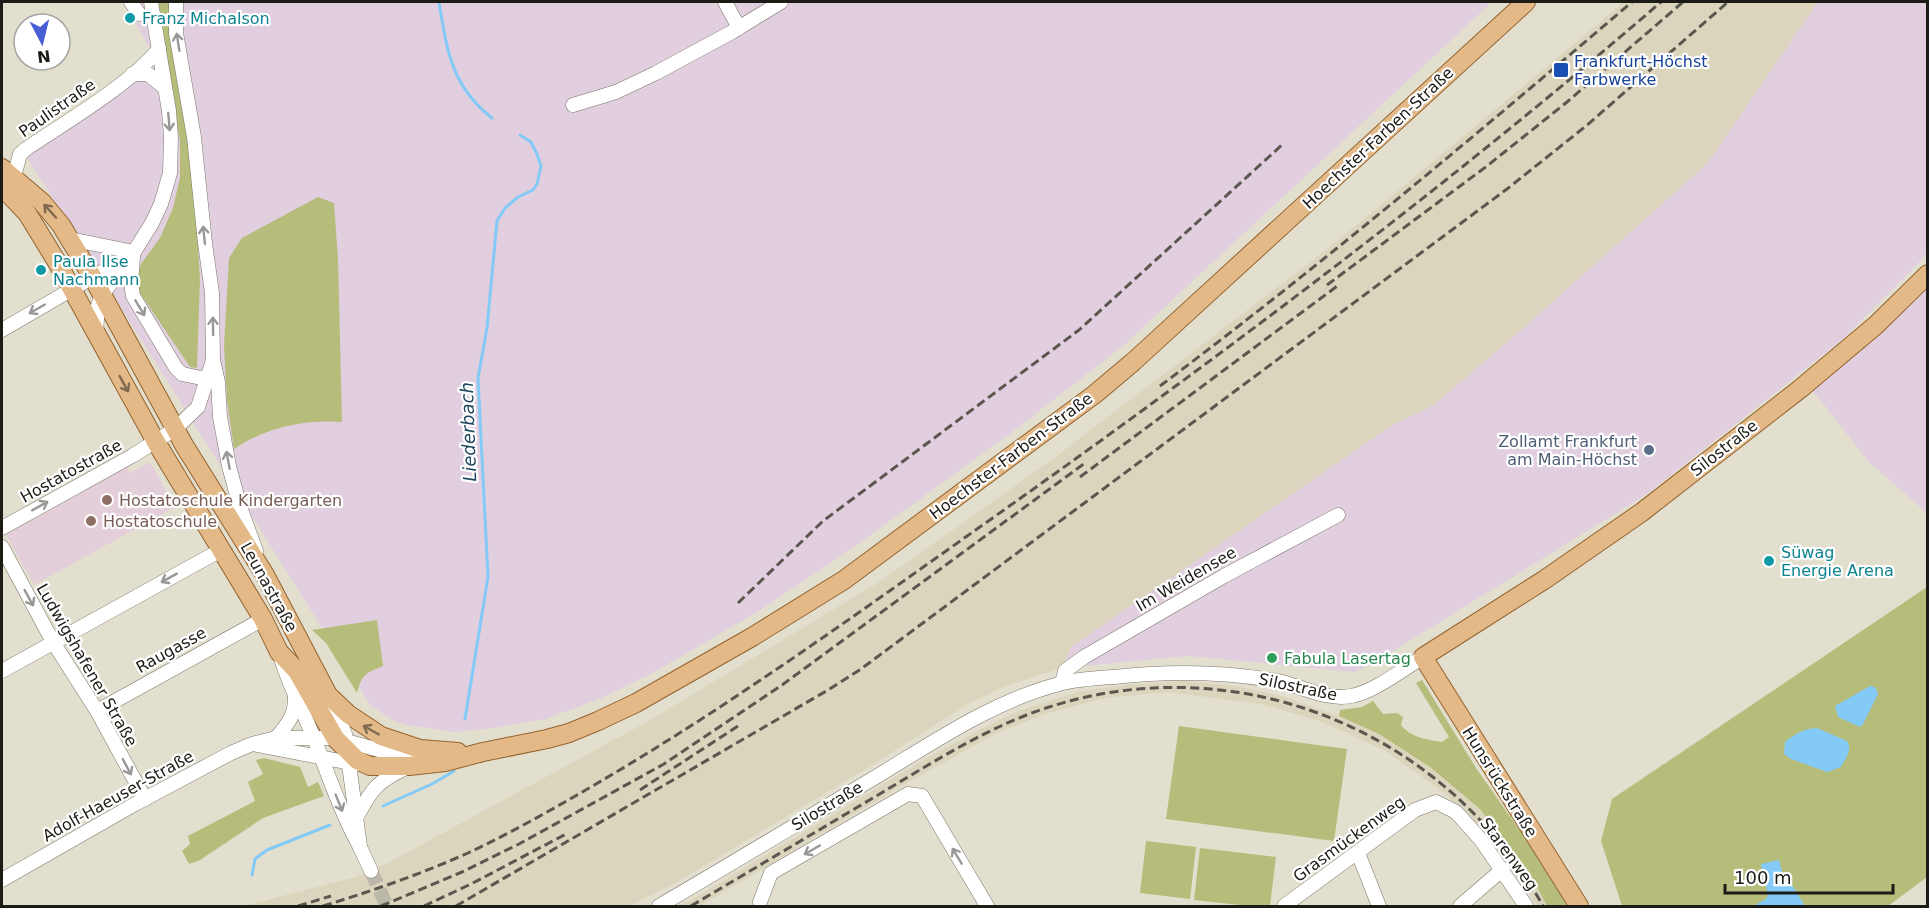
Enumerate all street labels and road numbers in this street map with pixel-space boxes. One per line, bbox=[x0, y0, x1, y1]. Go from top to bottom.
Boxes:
street label: Hoechster-Farben-Straße bbox=[1299, 63, 1457, 213]
street label: Paulistraße bbox=[15, 75, 99, 141]
street label: Hoechster-Farben-Straße bbox=[926, 388, 1096, 524]
street label: Silostraße bbox=[1687, 416, 1761, 480]
street label: Hostatostraße bbox=[17, 435, 125, 507]
street label: Leunastraße bbox=[237, 539, 301, 635]
street label: Im Weidensee bbox=[1132, 543, 1240, 615]
street label: Ludwigshafener Straße bbox=[33, 580, 141, 750]
street label: Raugasse bbox=[133, 623, 209, 677]
street label: Silostraße bbox=[1257, 669, 1339, 705]
street label: Hunsrückstraße bbox=[1458, 723, 1542, 841]
street label: Adolf-Haeuser-Straße bbox=[39, 747, 197, 845]
street label: Silostraße bbox=[788, 777, 866, 835]
street label: Grasmückenweg bbox=[1289, 792, 1409, 886]
street label: Starenweg bbox=[1476, 814, 1542, 894]

